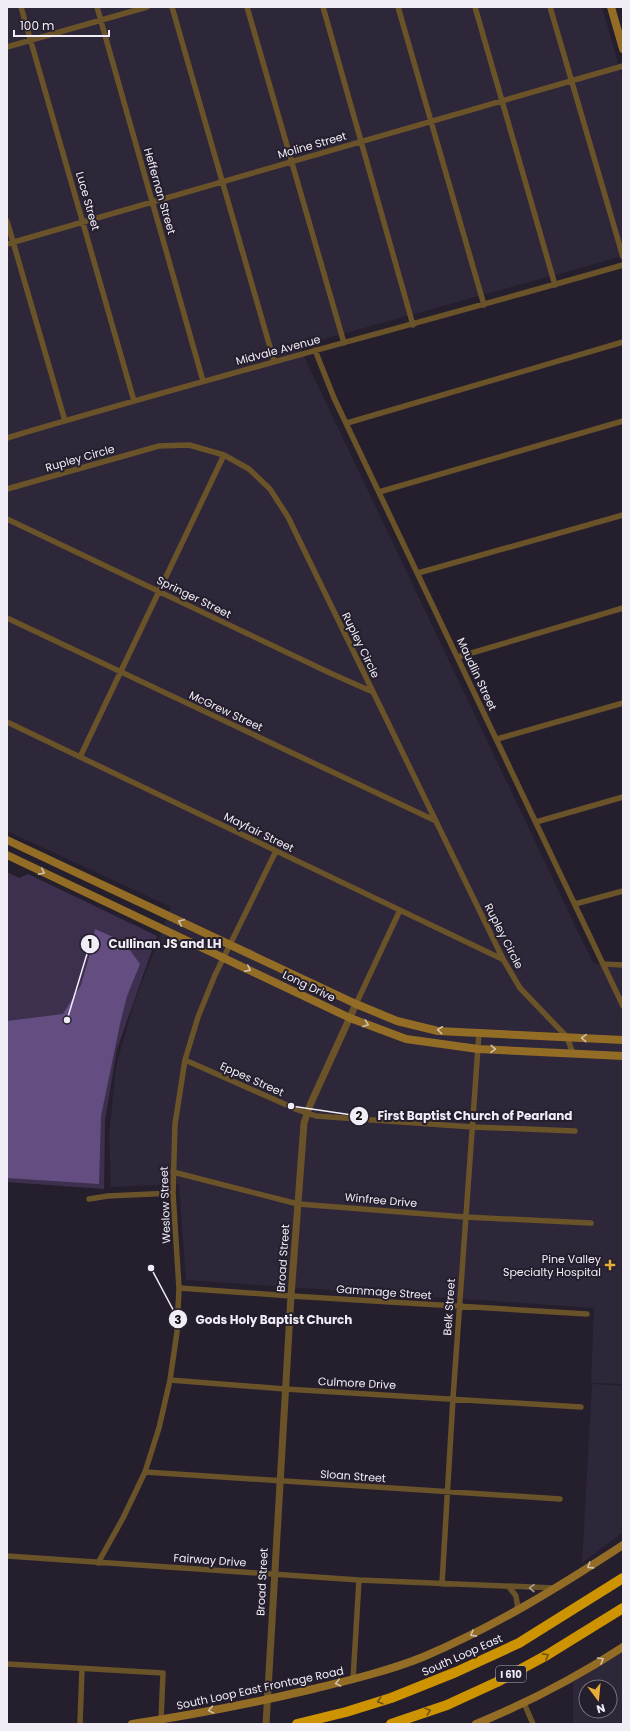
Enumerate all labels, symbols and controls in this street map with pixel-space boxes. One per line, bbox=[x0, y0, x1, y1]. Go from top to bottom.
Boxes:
scale bar bbox=[14, 12, 109, 38]
text: 100 m bbox=[20, 17, 54, 34]
street label: Moline Street bbox=[276, 128, 348, 162]
street label: Heffernan Street bbox=[140, 146, 180, 236]
street label: Luce Street bbox=[72, 170, 104, 232]
street label: Midvale Avenue bbox=[234, 331, 322, 369]
street label: Rupley Circle bbox=[44, 440, 117, 476]
street label: Springer Street bbox=[154, 572, 234, 622]
street label: Rupley Circle bbox=[338, 609, 384, 681]
street label: Maudlin Street bbox=[453, 635, 501, 713]
street label: McGrew Street bbox=[186, 687, 266, 735]
street label: Mayfair Street bbox=[221, 808, 297, 856]
one-way arrow bbox=[38, 867, 46, 875]
street label: Rupley Circle bbox=[481, 901, 527, 972]
one-way arrow bbox=[178, 919, 186, 927]
callout: Cullinan JS and LH bbox=[80, 932, 229, 956]
text: 1 bbox=[88, 935, 92, 952]
text: Cullinan JS and LH bbox=[108, 935, 222, 952]
one-way arrow bbox=[244, 964, 252, 972]
street label: Long Drive bbox=[280, 966, 338, 1006]
one-way arrow bbox=[362, 1020, 369, 1028]
one-way arrow bbox=[437, 1026, 443, 1035]
one-way arrow bbox=[581, 1033, 587, 1042]
one-way arrow bbox=[490, 1045, 496, 1054]
street label: Eppes Street bbox=[218, 1058, 286, 1100]
callout: First Baptist Church of Pearland bbox=[349, 1104, 580, 1128]
text: 2 bbox=[356, 1107, 363, 1124]
text: First Baptist Church of Pearland bbox=[377, 1107, 573, 1124]
street label: Weslow Street bbox=[156, 1166, 174, 1244]
street label: Winfree Drive bbox=[344, 1189, 418, 1211]
street label: Broad Street bbox=[273, 1224, 293, 1292]
place label: Pine Valley Specialty Hospital bbox=[503, 1251, 602, 1280]
marker: Pine Valley Specialty Hospital bbox=[604, 1259, 616, 1271]
street label: Belk Street bbox=[439, 1278, 459, 1336]
street label: Gammage Street bbox=[336, 1281, 432, 1303]
callout: Gods Holy Baptist Church bbox=[168, 1307, 360, 1331]
text: 3 bbox=[174, 1311, 182, 1328]
text: Gods Holy Baptist Church bbox=[196, 1311, 352, 1328]
street label: Culmore Drive bbox=[318, 1373, 397, 1393]
street label: Sloan Street bbox=[320, 1466, 386, 1486]
street label: Broad Street bbox=[252, 1548, 272, 1616]
street label: Fairway Drive bbox=[173, 1549, 247, 1571]
one-way arrow bbox=[588, 1561, 595, 1568]
one-way arrow bbox=[529, 1583, 535, 1592]
one-way arrow bbox=[470, 1629, 478, 1637]
street label: South Loop East bbox=[419, 1630, 505, 1680]
one-way arrow bbox=[542, 1653, 549, 1660]
one-way arrow bbox=[597, 1658, 604, 1665]
street label: South Loop East Frontage Road bbox=[175, 1662, 345, 1714]
road number: I 610 bbox=[496, 1666, 526, 1682]
one-way arrow bbox=[335, 1678, 342, 1687]
north arrow bbox=[578, 1679, 618, 1719]
one-way arrow bbox=[376, 1696, 383, 1705]
text: N bbox=[595, 1700, 607, 1717]
one-way arrow bbox=[208, 1706, 215, 1714]
one-way arrow bbox=[425, 1708, 432, 1716]

